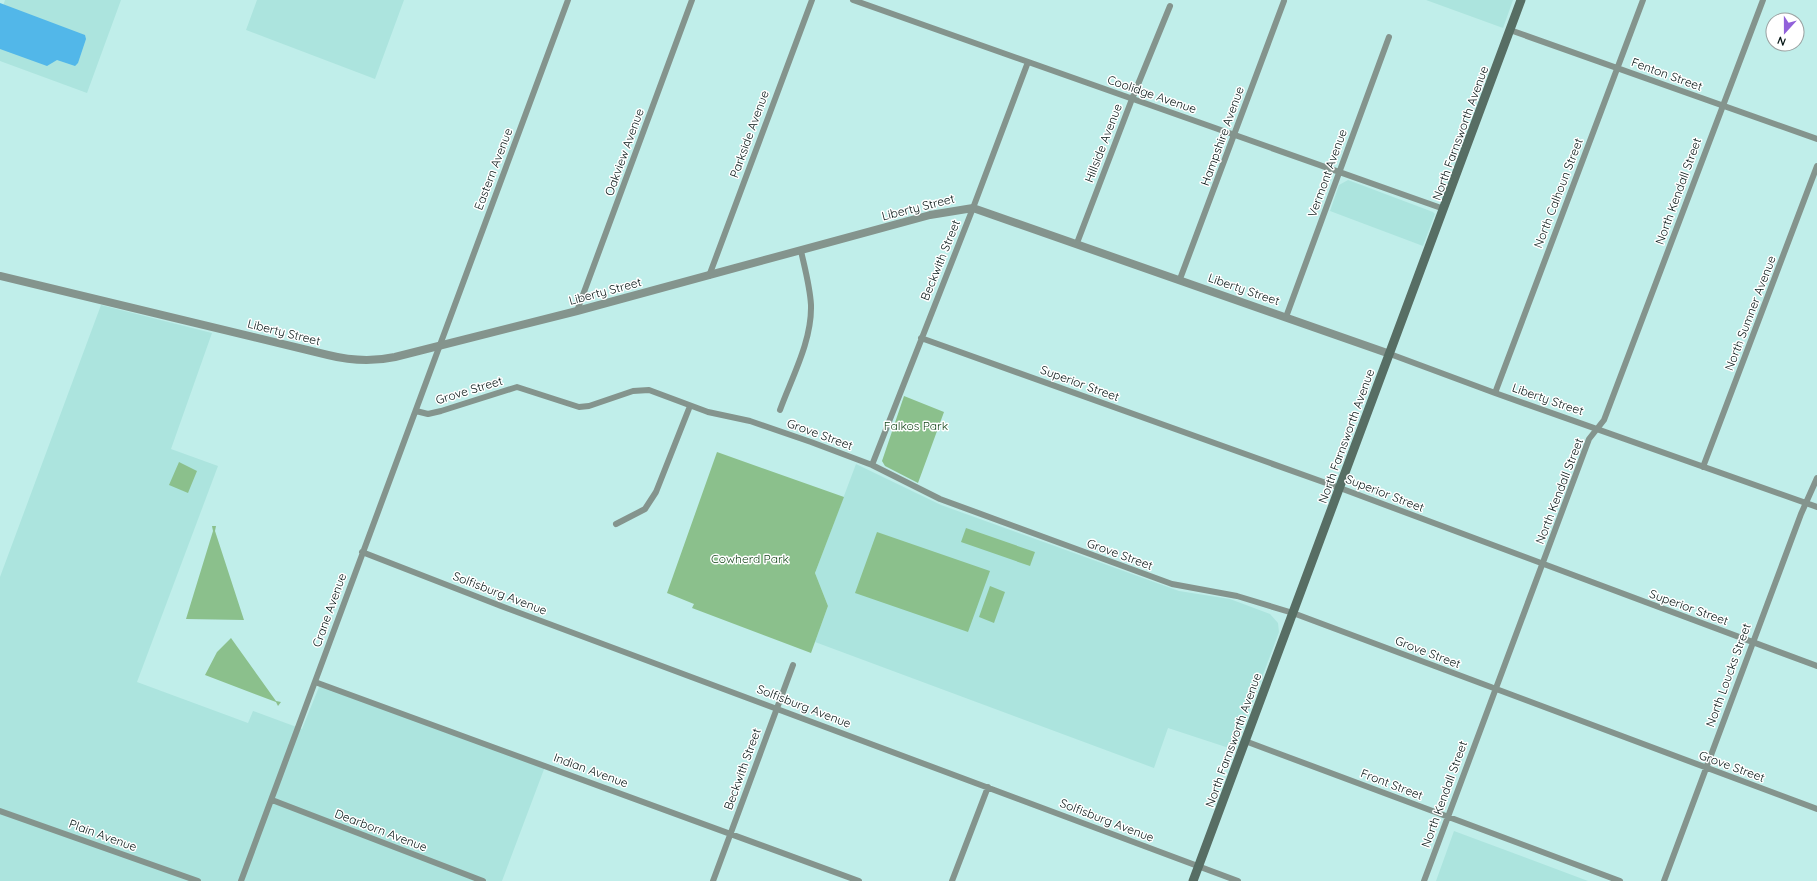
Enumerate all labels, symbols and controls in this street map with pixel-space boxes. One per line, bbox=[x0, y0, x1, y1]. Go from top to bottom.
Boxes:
north arrow bbox=[1765, 12, 1805, 52]
text: N bbox=[1775, 33, 1788, 49]
street label: Fenton Street bbox=[1629, 54, 1705, 94]
street label: North Farnsworth Avenue bbox=[1429, 64, 1491, 202]
street label: Coolidge Avenue bbox=[1105, 72, 1199, 116]
street label: Hampshire Avenue bbox=[1197, 84, 1247, 188]
street label: Parkside Avenue bbox=[726, 88, 772, 180]
street label: Hillside Avenue bbox=[1081, 101, 1125, 185]
street label: Oakview Avenue bbox=[601, 106, 647, 198]
street label: Eastern Avenue bbox=[471, 126, 516, 212]
street label: Vermont Avenue bbox=[1304, 127, 1350, 219]
street label: North Calhoun Street bbox=[1530, 136, 1586, 250]
street label: North Kendall Street bbox=[1652, 136, 1704, 246]
street label: Liberty Street bbox=[880, 191, 956, 223]
street label: Beckwith Street bbox=[917, 217, 963, 303]
street label: North Sumner Avenue bbox=[1721, 253, 1779, 373]
street label: Liberty Street bbox=[1206, 270, 1282, 308]
street label: Liberty Street bbox=[567, 274, 643, 308]
street label: Liberty Street bbox=[246, 316, 322, 348]
street label: Superior Street bbox=[1039, 362, 1121, 404]
street label: North Farnsworth Avenue bbox=[1315, 367, 1377, 505]
street label: Grove Street bbox=[434, 373, 504, 407]
street label: Liberty Street bbox=[1510, 380, 1586, 418]
street label: Grove Street bbox=[785, 415, 855, 453]
park label: Falkos Park bbox=[884, 418, 948, 433]
street label: North Kendall Street bbox=[1532, 436, 1586, 546]
street label: Superior Street bbox=[1344, 471, 1426, 515]
street label: Grove Street bbox=[1085, 535, 1155, 573]
park label: Cowherd Park bbox=[711, 551, 789, 566]
street label: Solfisburg Avenue bbox=[451, 568, 549, 618]
street label: Crane Avenue bbox=[309, 571, 349, 649]
street label: Superior Street bbox=[1648, 586, 1730, 628]
street label: North Loucks Street bbox=[1702, 621, 1754, 729]
street label: Grove Street bbox=[1393, 633, 1463, 671]
street label: North Farnsworth Avenue bbox=[1202, 671, 1264, 809]
street label: Solfisburg Avenue bbox=[755, 681, 853, 731]
street label: Beckwith Street bbox=[720, 726, 764, 812]
street label: North Kendall Street bbox=[1418, 739, 1470, 849]
street label: Grove Street bbox=[1697, 747, 1767, 785]
street label: Indian Avenue bbox=[552, 750, 631, 791]
street label: Front Street bbox=[1359, 765, 1425, 803]
street label: Solfisburg Avenue bbox=[1058, 795, 1156, 845]
street label: Dearborn Avenue bbox=[333, 805, 430, 855]
street label: Plain Avenue bbox=[67, 816, 139, 854]

